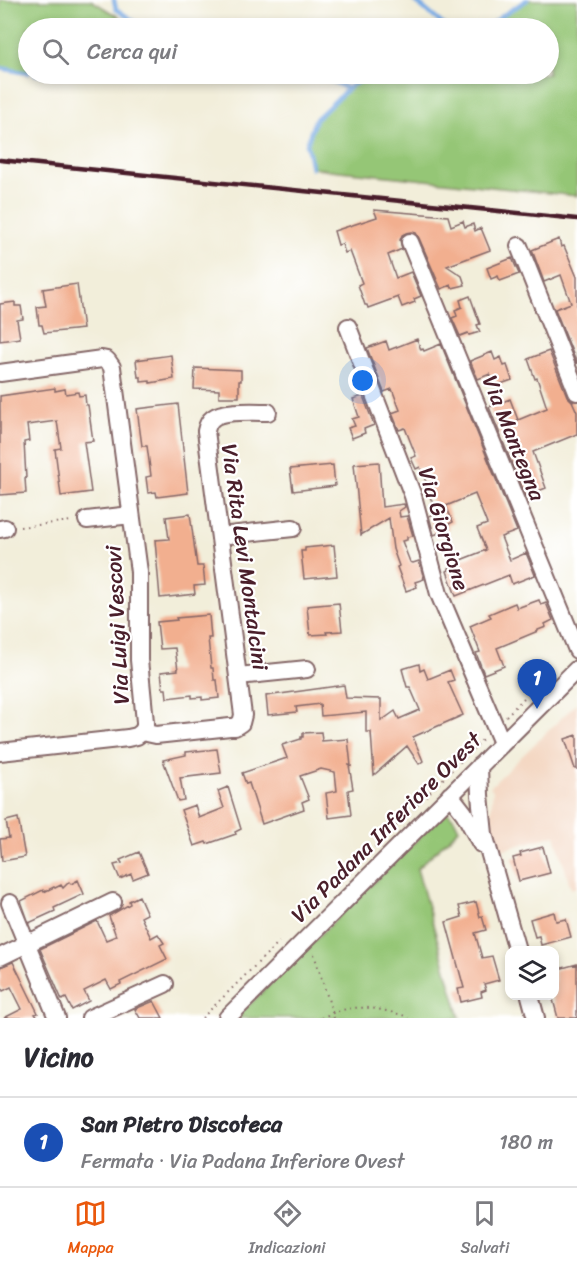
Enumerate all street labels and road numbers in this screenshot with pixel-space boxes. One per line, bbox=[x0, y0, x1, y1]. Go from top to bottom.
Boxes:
street label: Via Mantegna bbox=[471, 369, 557, 508]
street label: Via Rita Levi Montalcini bbox=[210, 441, 280, 674]
street label: Via Giorgione bbox=[407, 462, 481, 596]
street label: Via Luigi Vescovi bbox=[93, 544, 141, 705]
street label: Via Padana Inferiore Ovest bbox=[281, 721, 492, 932]

